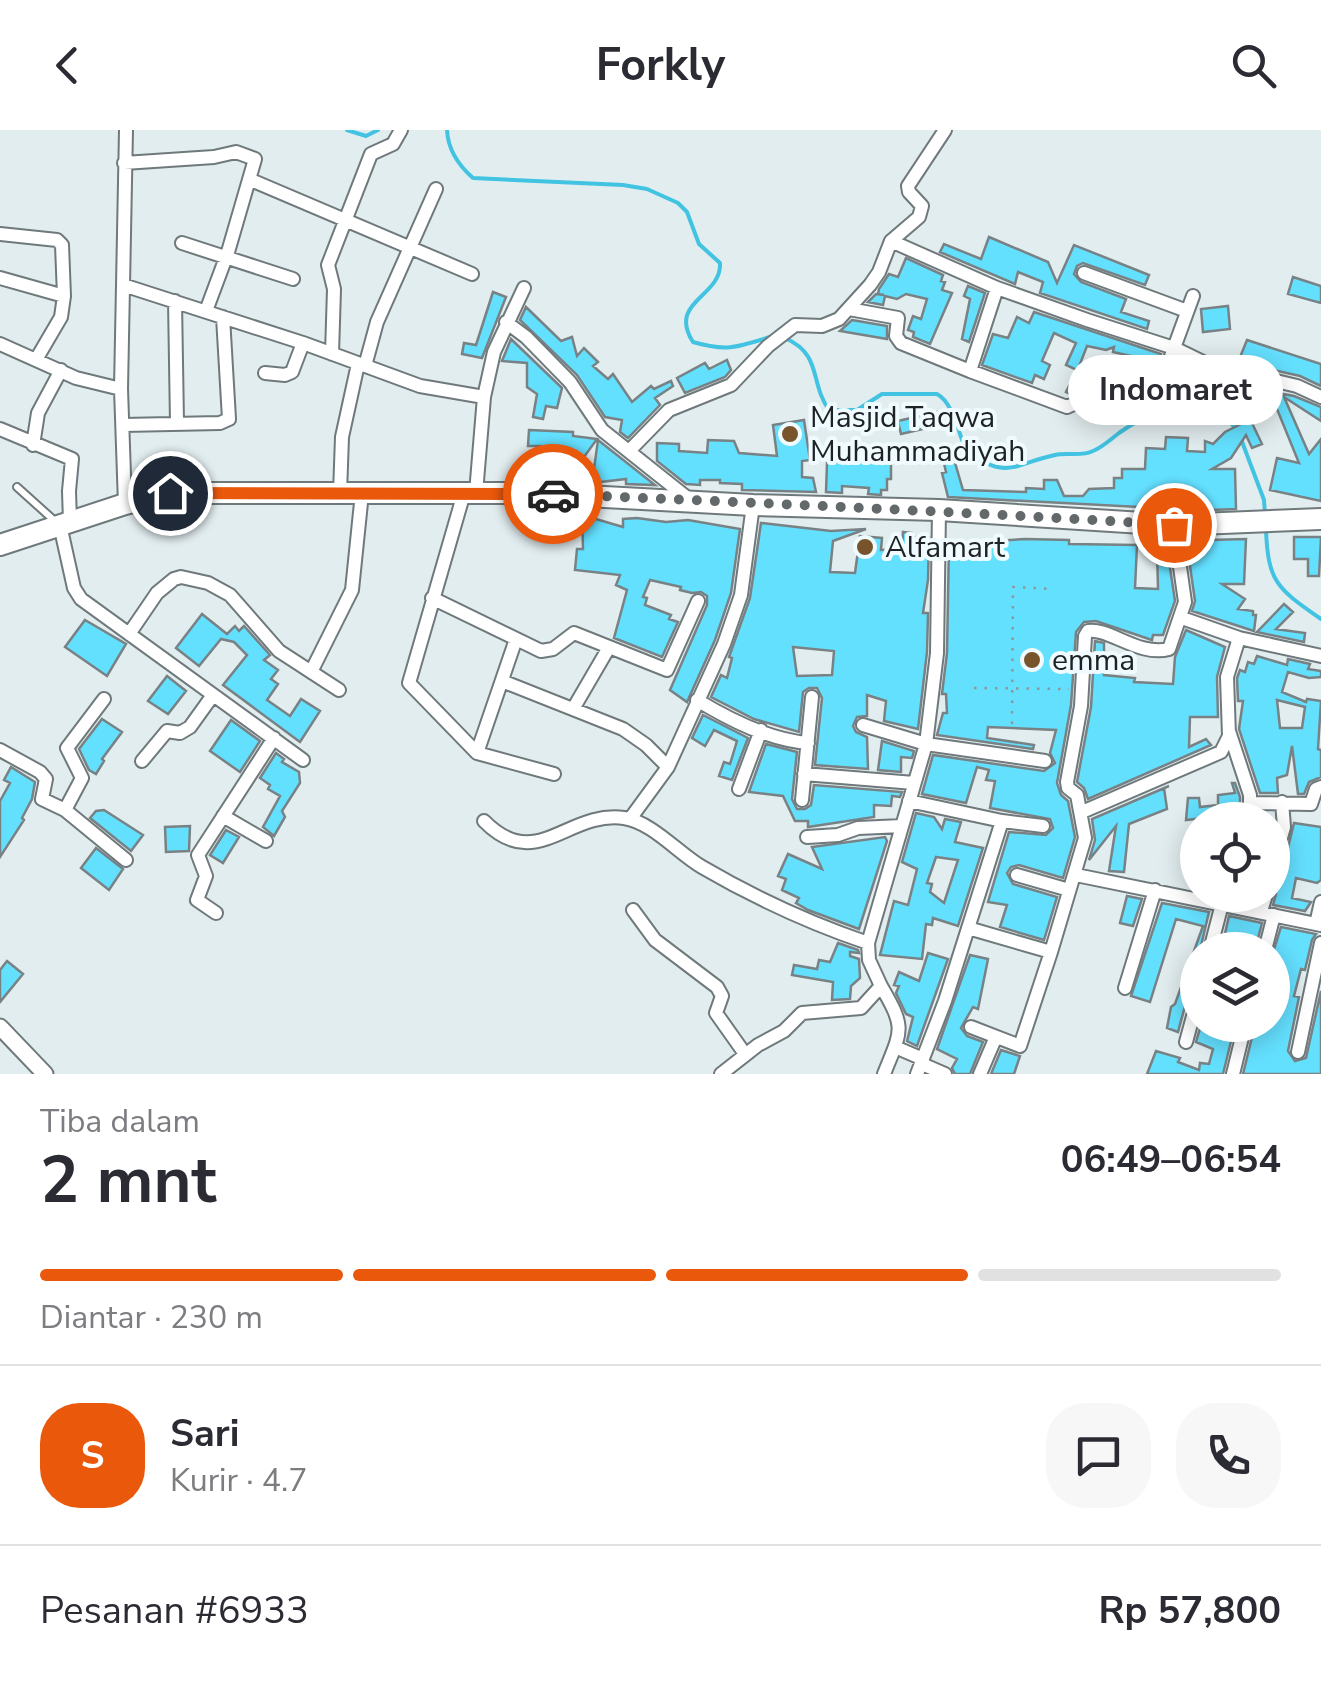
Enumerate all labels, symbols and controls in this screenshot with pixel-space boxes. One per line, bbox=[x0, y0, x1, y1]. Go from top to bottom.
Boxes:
text: Forkly bbox=[596, 35, 725, 96]
icon: back bbox=[40, 38, 95, 93]
icon: search bbox=[1226, 38, 1281, 93]
callout: Indomaret bbox=[1066, 355, 1282, 425]
text: Indomaret bbox=[1099, 368, 1252, 411]
place label: Masjid Taqwa Muhammadiyah bbox=[810, 397, 1025, 472]
marker: Masjid Taqwa Muhammadiyah bbox=[779, 423, 801, 445]
courier bbox=[503, 444, 603, 544]
pin bbox=[128, 451, 213, 536]
icon: home bbox=[143, 466, 198, 521]
icon: car bbox=[526, 467, 581, 522]
pin bbox=[1132, 483, 1217, 568]
icon: bag bbox=[1147, 498, 1202, 553]
place label: Alfamart bbox=[885, 527, 1005, 568]
marker: Alfamart bbox=[854, 536, 876, 558]
place label: emma bbox=[1052, 640, 1135, 681]
marker: emma bbox=[1021, 649, 1043, 671]
map controls bbox=[1180, 802, 1290, 1042]
button: locate bbox=[1180, 802, 1290, 912]
button: layers bbox=[1180, 932, 1290, 1042]
text: Tiba dalam bbox=[40, 1100, 200, 1143]
text: 06:49–06:54 bbox=[1061, 1134, 1281, 1185]
text: 2 mnt bbox=[40, 1136, 217, 1225]
text: Diantar · 230 m bbox=[40, 1296, 263, 1339]
button: chat bbox=[1046, 1403, 1151, 1508]
button: phone bbox=[1176, 1403, 1281, 1508]
text: Sari bbox=[170, 1408, 239, 1459]
text: S bbox=[81, 1430, 104, 1481]
text: Kurir · 4.7 bbox=[170, 1459, 307, 1502]
text: Pesanan #6933 bbox=[40, 1585, 309, 1636]
text: Rp 57,800 bbox=[1098, 1585, 1281, 1636]

